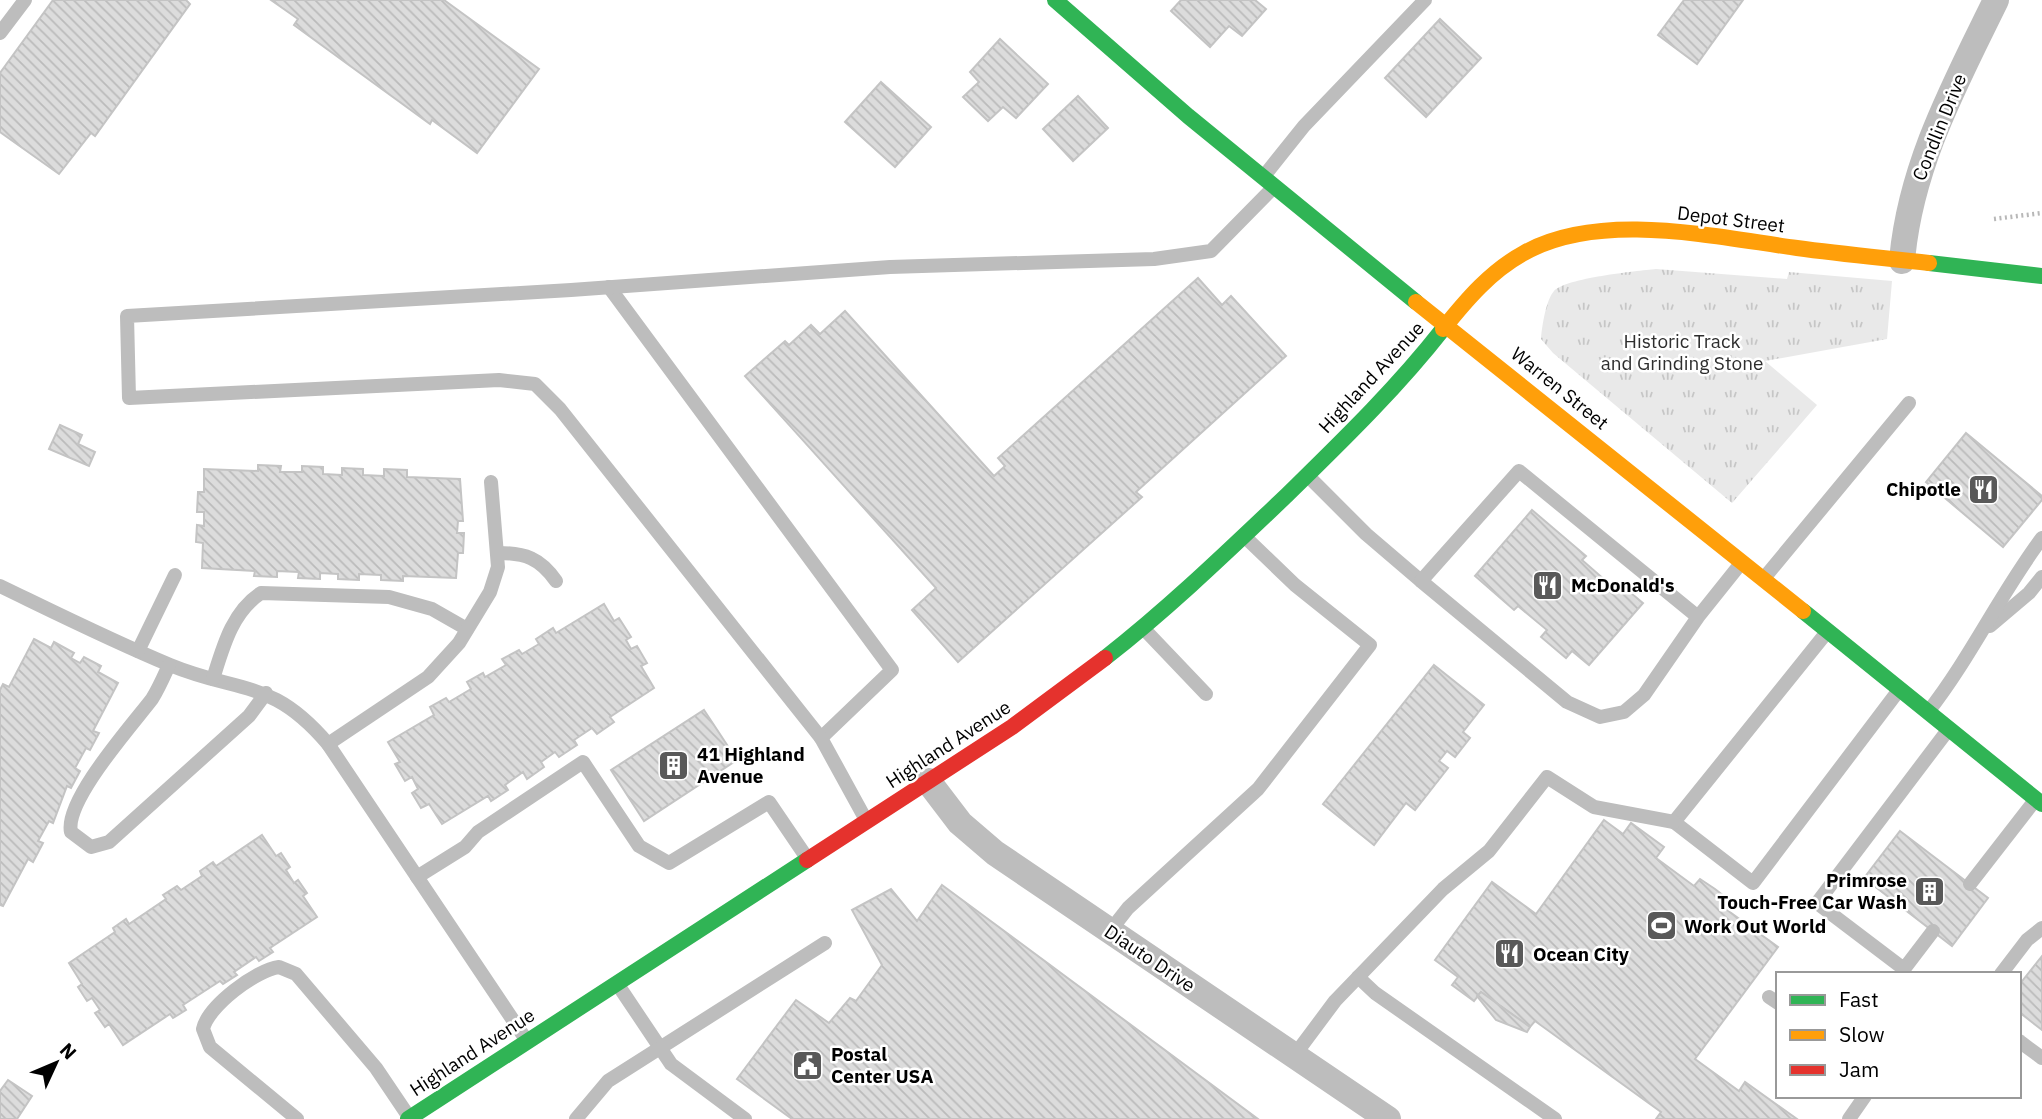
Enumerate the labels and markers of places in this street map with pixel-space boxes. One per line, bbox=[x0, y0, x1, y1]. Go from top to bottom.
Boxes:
restaurant icon: Chipotle bbox=[1967, 472, 2001, 506]
place label: Chipotle bbox=[1886, 477, 1961, 501]
restaurant icon: McDonald's bbox=[1531, 568, 1565, 602]
place label: McDonald's bbox=[1571, 573, 1674, 597]
place label: 41 Highland Avenue bbox=[697, 742, 805, 788]
building icon: 41 Highland Avenue bbox=[657, 748, 691, 782]
place label: Primrose Touch-Free Car Wash bbox=[1717, 868, 1907, 914]
building icon: Primrose Touch-Free Car Wash bbox=[1913, 874, 1947, 908]
sports icon: Work Out World bbox=[1644, 909, 1678, 943]
place label: Work Out World bbox=[1684, 914, 1826, 938]
restaurant icon: Ocean City bbox=[1493, 937, 1527, 971]
place label: Ocean City bbox=[1533, 942, 1630, 966]
place label: Postal Center USA bbox=[831, 1042, 933, 1088]
public building icon: Postal Center USA bbox=[791, 1048, 825, 1082]

